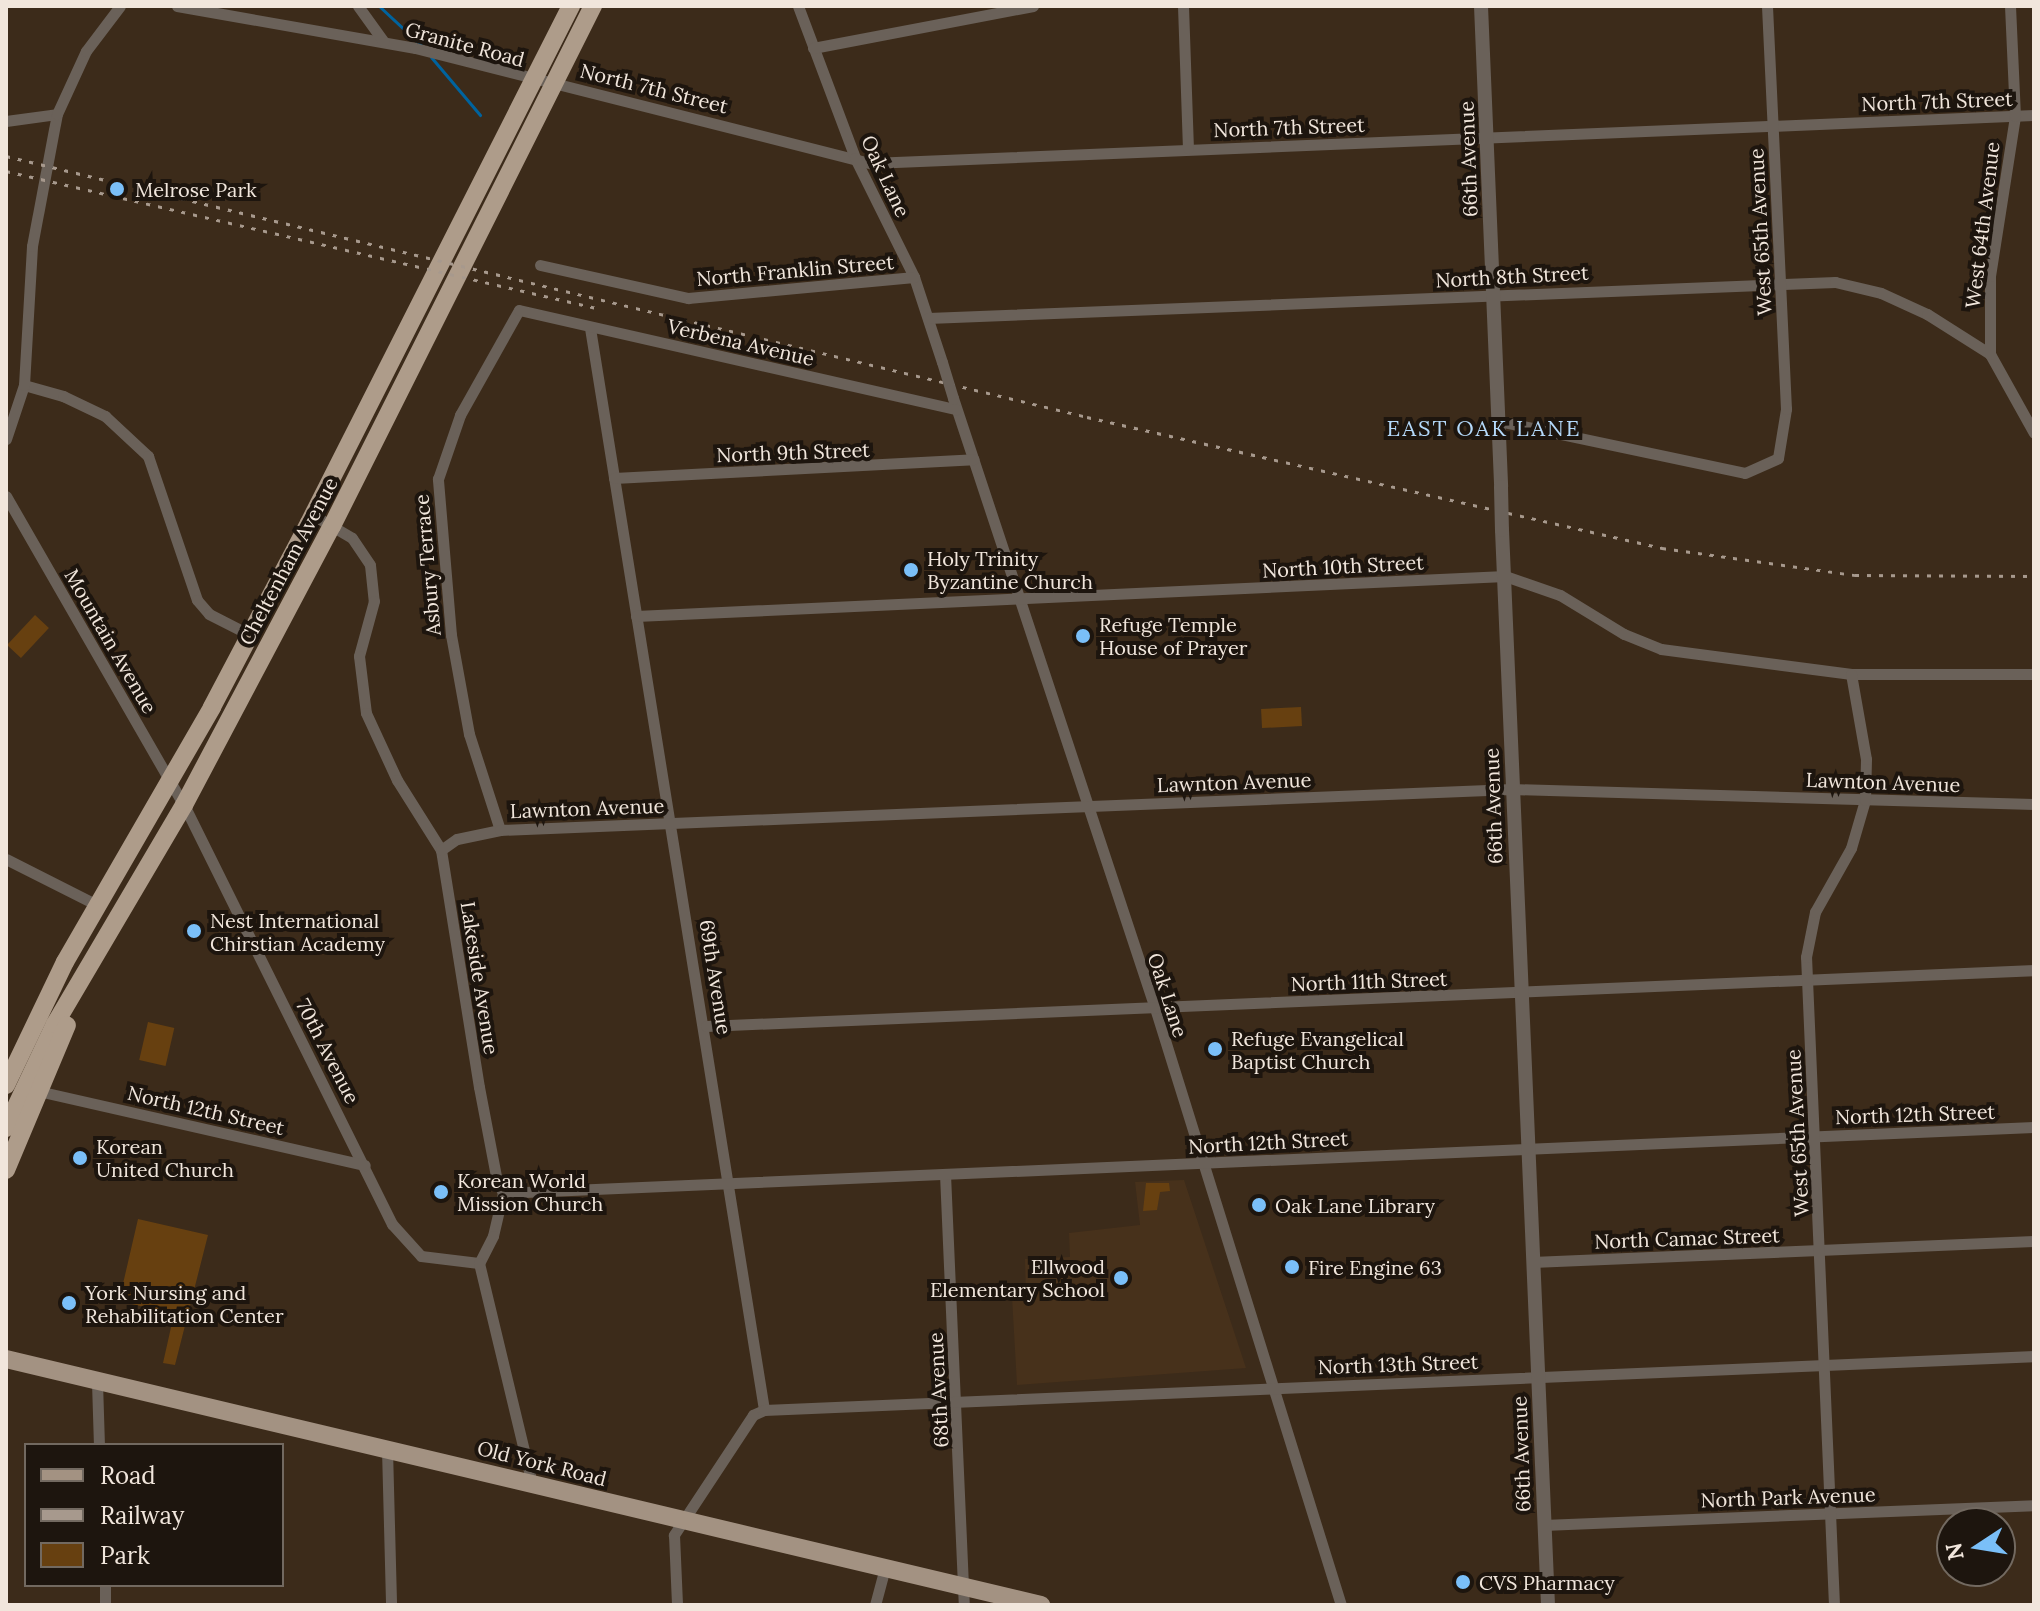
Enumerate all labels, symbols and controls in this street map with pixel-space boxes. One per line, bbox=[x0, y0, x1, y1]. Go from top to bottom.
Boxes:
street label: Granite Road bbox=[403, 17, 527, 71]
street label: North 7th Street bbox=[578, 58, 730, 118]
street label: North 7th Street bbox=[1861, 86, 2013, 116]
street label: 66th Avenue bbox=[1454, 101, 1482, 217]
street label: North 7th Street bbox=[1213, 112, 1365, 142]
street label: Oak Lane bbox=[857, 131, 915, 221]
street label: West 64th Avenue bbox=[1960, 140, 2004, 310]
street label: West 65th Avenue bbox=[1744, 148, 1776, 316]
place label: Melrose Park bbox=[135, 177, 257, 201]
marker: Melrose Park bbox=[106, 178, 128, 200]
street label: North Franklin Street bbox=[695, 249, 895, 291]
street label: North 8th Street bbox=[1435, 260, 1589, 292]
street label: Verbena Avenue bbox=[665, 313, 817, 371]
district label: EAST OAK LANE bbox=[1387, 416, 1581, 442]
street label: North 9th Street bbox=[716, 437, 870, 467]
street label: Cheltenham Avenue bbox=[234, 473, 342, 649]
street label: Asbury Terrace bbox=[409, 493, 445, 637]
place label: Holy Trinity Byzantine Church bbox=[927, 546, 1093, 593]
street label: North 10th Street bbox=[1262, 550, 1424, 582]
marker: Holy Trinity Byzantine Church bbox=[902, 561, 920, 579]
street label: Mountain Avenue bbox=[60, 565, 162, 717]
place label: Refuge Temple House of Prayer bbox=[1099, 612, 1247, 659]
marker: Refuge Temple House of Prayer bbox=[1074, 627, 1092, 645]
street label: 66th Avenue bbox=[1479, 748, 1507, 864]
street label: Lawnton Avenue bbox=[1156, 767, 1312, 797]
street label: Lawnton Avenue bbox=[1805, 767, 1961, 797]
street label: Lawnton Avenue bbox=[509, 793, 665, 823]
street label: Lakeside Avenue bbox=[456, 900, 504, 1056]
place label: Nest International Chirstian Academy bbox=[210, 908, 385, 955]
street label: 69th Avenue bbox=[695, 918, 737, 1036]
marker: Nest International Chirstian Academy bbox=[185, 922, 203, 940]
street label: Oak Lane bbox=[1143, 950, 1193, 1040]
street label: North 11th Street bbox=[1290, 966, 1448, 996]
street label: 70th Avenue bbox=[291, 995, 365, 1107]
place label: Refuge Evangelical Baptist Church bbox=[1231, 1026, 1404, 1073]
marker: Refuge Evangelical Baptist Church bbox=[1206, 1040, 1224, 1058]
street label: West 65th Avenue bbox=[1781, 1049, 1813, 1217]
street label: North 12th Street bbox=[125, 1080, 287, 1140]
street label: North 12th Street bbox=[1835, 1099, 1995, 1129]
street label: North 12th Street bbox=[1187, 1126, 1349, 1158]
place label: Korean United Church bbox=[96, 1134, 234, 1181]
marker: Korean United Church bbox=[71, 1149, 89, 1167]
place label: Korean World Mission Church bbox=[457, 1168, 603, 1215]
marker: Korean World Mission Church bbox=[432, 1183, 450, 1201]
place label: Oak Lane Library bbox=[1275, 1193, 1435, 1217]
marker: Oak Lane Library bbox=[1250, 1196, 1268, 1214]
street label: North Camac Street bbox=[1594, 1223, 1780, 1253]
place label: Ellwood Elementary School bbox=[930, 1254, 1105, 1301]
place label: Fire Engine 63 bbox=[1308, 1255, 1442, 1279]
marker: Fire Engine 63 bbox=[1283, 1258, 1301, 1276]
marker: Ellwood Elementary School bbox=[1112, 1269, 1130, 1287]
place label: York Nursing and Rehabilitation Center bbox=[85, 1280, 284, 1327]
marker: York Nursing and Rehabilitation Center bbox=[60, 1294, 78, 1312]
street label: 68th Avenue bbox=[923, 1332, 953, 1448]
street label: North 13th Street bbox=[1317, 1349, 1479, 1379]
street label: 66th Avenue bbox=[1507, 1396, 1535, 1512]
street label: Old York Road bbox=[475, 1435, 609, 1491]
legend bbox=[24, 1443, 284, 1587]
text: Road bbox=[100, 1460, 156, 1491]
street label: North Park Avenue bbox=[1700, 1482, 1876, 1512]
text: Railway bbox=[100, 1500, 184, 1531]
north arrow bbox=[1936, 1507, 2016, 1587]
text: Park bbox=[100, 1540, 150, 1571]
text: N bbox=[1939, 1540, 1970, 1563]
place label: CVS Pharmacy bbox=[1479, 1570, 1615, 1594]
marker: CVS Pharmacy bbox=[1454, 1573, 1472, 1591]

